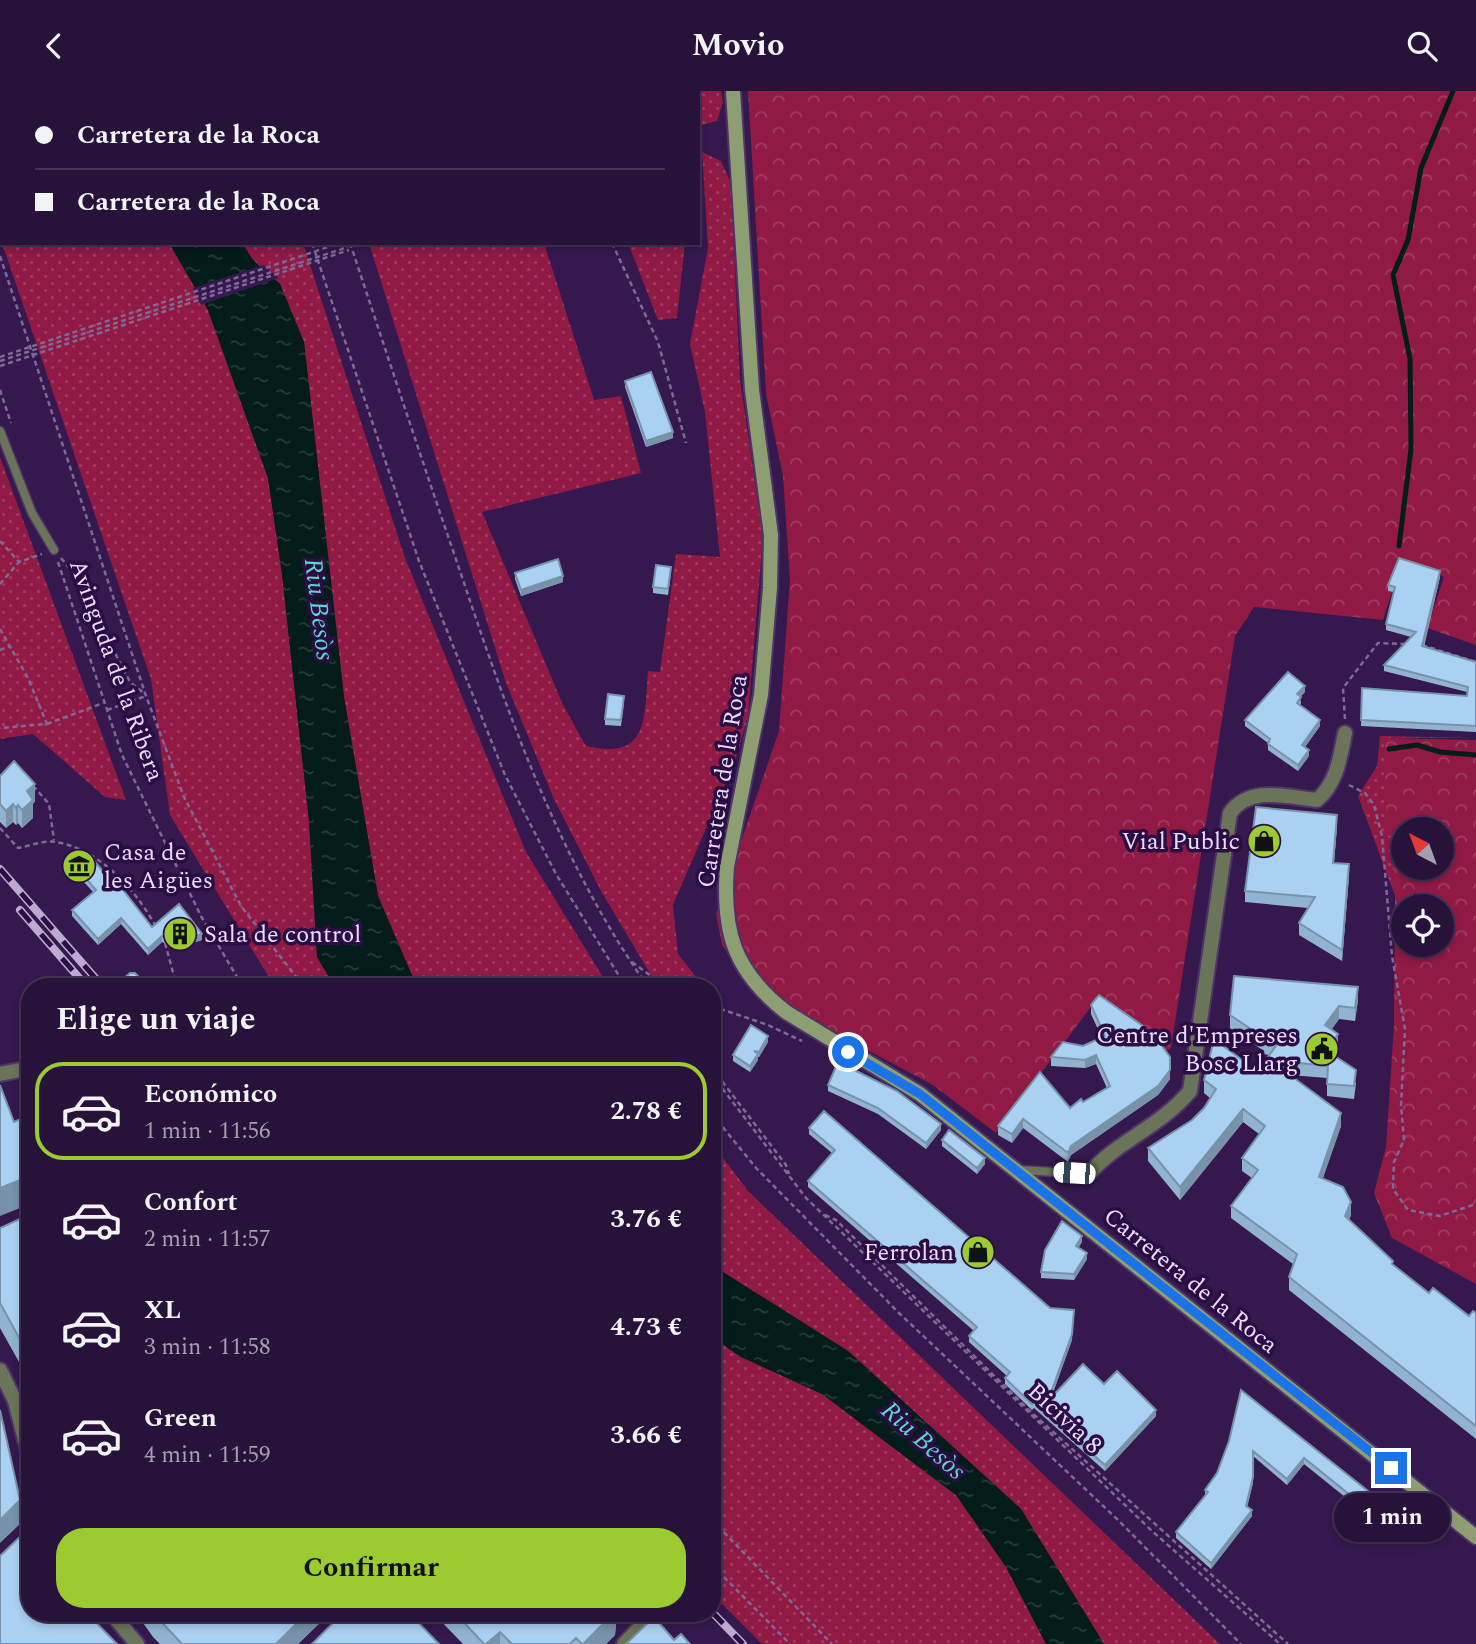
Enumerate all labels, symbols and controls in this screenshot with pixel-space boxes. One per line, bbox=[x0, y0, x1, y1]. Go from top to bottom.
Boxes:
text: Movio bbox=[692, 21, 784, 70]
icon: back bbox=[35, 27, 73, 65]
icon: search bbox=[1403, 27, 1441, 65]
text: Carretera de la Roca bbox=[77, 115, 320, 155]
text: Carretera de la Roca bbox=[77, 182, 320, 222]
street label: Avinguda de la Ribera bbox=[59, 554, 173, 786]
water label: Riu Besòs bbox=[293, 556, 345, 662]
street label: Carretera de la Roca bbox=[688, 672, 758, 890]
north arrow bbox=[1391, 817, 1454, 880]
map controls bbox=[1391, 817, 1454, 957]
shop icon: Vial Public bbox=[1245, 822, 1283, 860]
place label: Vial Public bbox=[1122, 824, 1240, 860]
place label: Casa de les Aigües bbox=[104, 835, 213, 899]
museum icon: Casa de les Aigües bbox=[60, 847, 98, 885]
button: locate bbox=[1391, 894, 1454, 957]
building icon: Sala de control bbox=[161, 915, 199, 953]
place label: Sala de control bbox=[204, 917, 361, 953]
text: Elige un viaje bbox=[56, 995, 256, 1044]
place label: Centre d'Empreses Bosc Llarg bbox=[1096, 1018, 1298, 1082]
public building icon: Centre d'Empreses Bosc Llarg bbox=[1303, 1030, 1341, 1068]
route start bbox=[832, 1036, 864, 1068]
text: Económico bbox=[144, 1074, 277, 1114]
icon: car bbox=[60, 1080, 123, 1143]
text: 2.78 € bbox=[610, 1091, 682, 1131]
text: 1 min · 11:56 bbox=[144, 1114, 271, 1149]
car bbox=[1053, 1161, 1096, 1185]
text: Confort bbox=[144, 1182, 238, 1222]
icon: car bbox=[60, 1188, 123, 1251]
text: 3.76 € bbox=[610, 1199, 682, 1239]
street label: Carretera de la Roca bbox=[1095, 1199, 1286, 1363]
text: 2 min · 11:57 bbox=[144, 1222, 271, 1257]
shop icon: Ferrolan bbox=[959, 1233, 997, 1271]
place label: Ferrolan bbox=[864, 1235, 954, 1271]
text: XL bbox=[144, 1290, 181, 1330]
icon: car bbox=[60, 1296, 123, 1359]
text: 4.73 € bbox=[610, 1307, 682, 1347]
text: 3 min · 11:58 bbox=[144, 1330, 271, 1365]
street label: Bicivia 8 bbox=[1019, 1375, 1110, 1463]
water label: Riu Besòs bbox=[872, 1392, 975, 1490]
text: Green bbox=[144, 1398, 217, 1438]
icon: car bbox=[60, 1404, 123, 1467]
text: 3.66 € bbox=[610, 1415, 682, 1455]
text: 4 min · 11:59 bbox=[144, 1438, 271, 1473]
route end bbox=[1375, 1452, 1407, 1484]
callout: 1 min bbox=[1333, 1493, 1449, 1541]
text: 1 min bbox=[1361, 1500, 1423, 1535]
button: Confirmar bbox=[56, 1528, 686, 1608]

